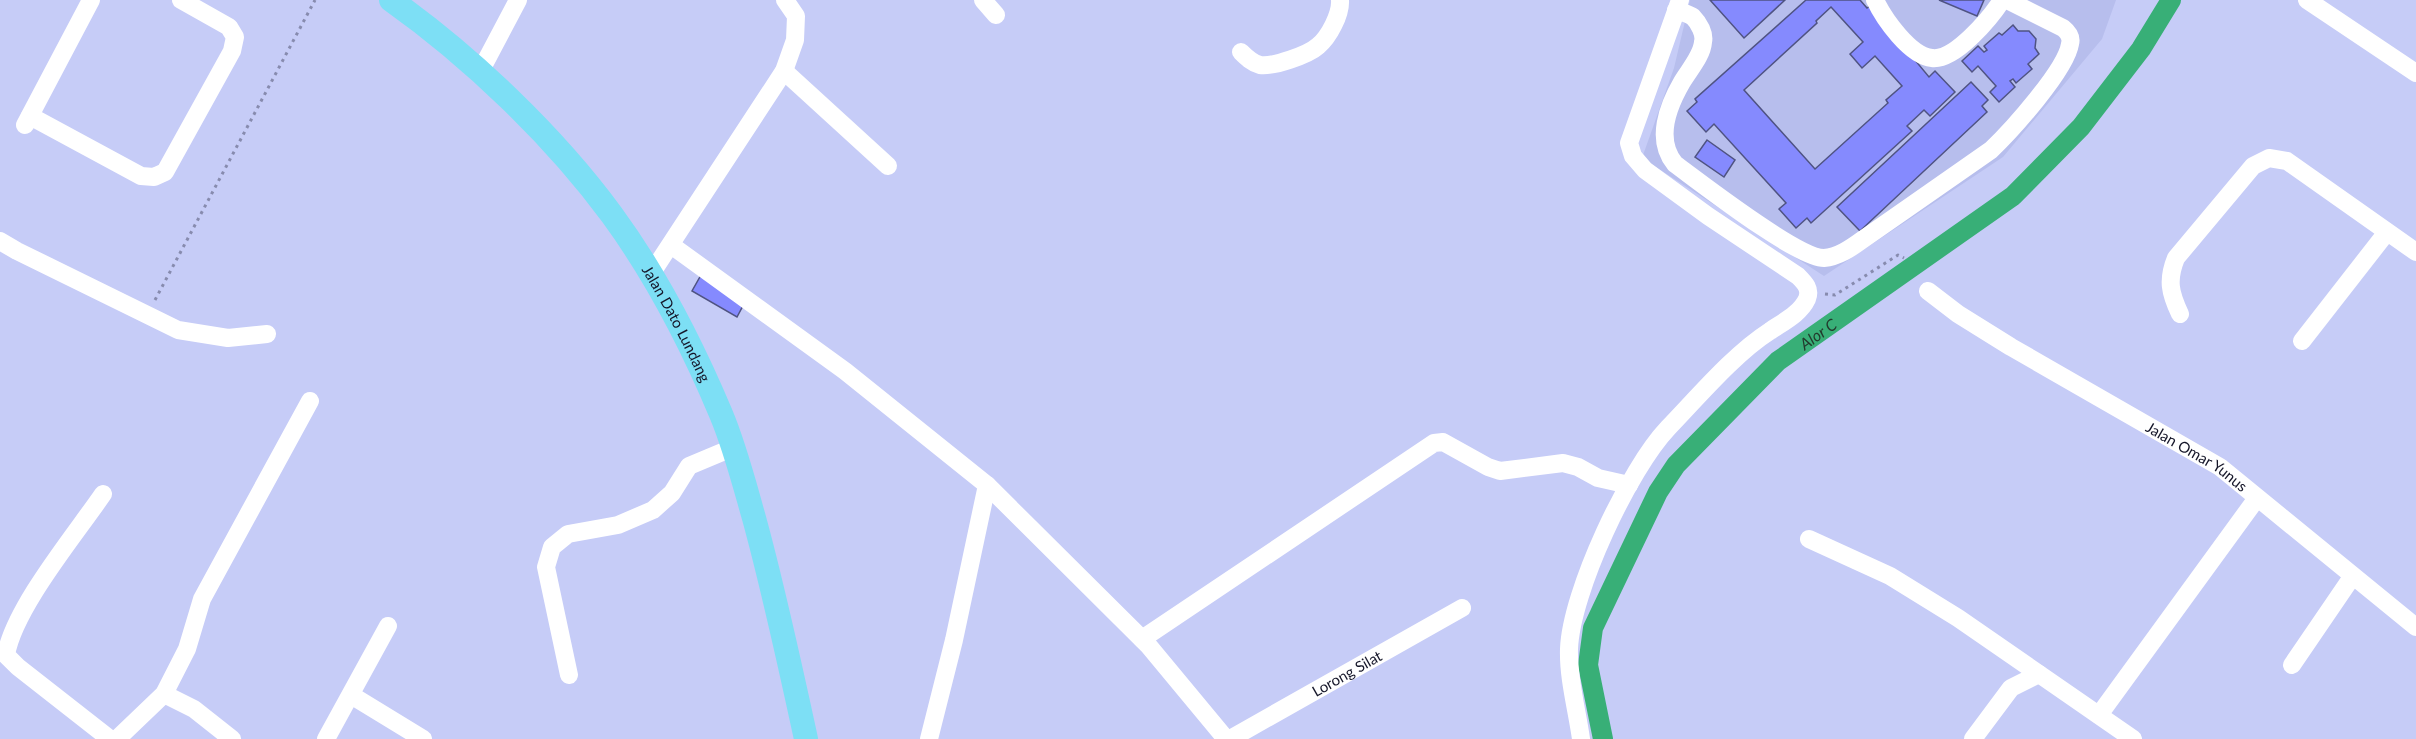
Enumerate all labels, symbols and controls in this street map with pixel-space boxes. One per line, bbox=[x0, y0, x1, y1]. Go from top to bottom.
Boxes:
street label: Jalan Dato Lundang bbox=[639, 262, 715, 385]
water label: Alor C bbox=[1794, 313, 1841, 353]
street label: Jalan Omar Yunus bbox=[2143, 418, 2251, 495]
street label: Lorong Silat bbox=[1309, 646, 1385, 700]

